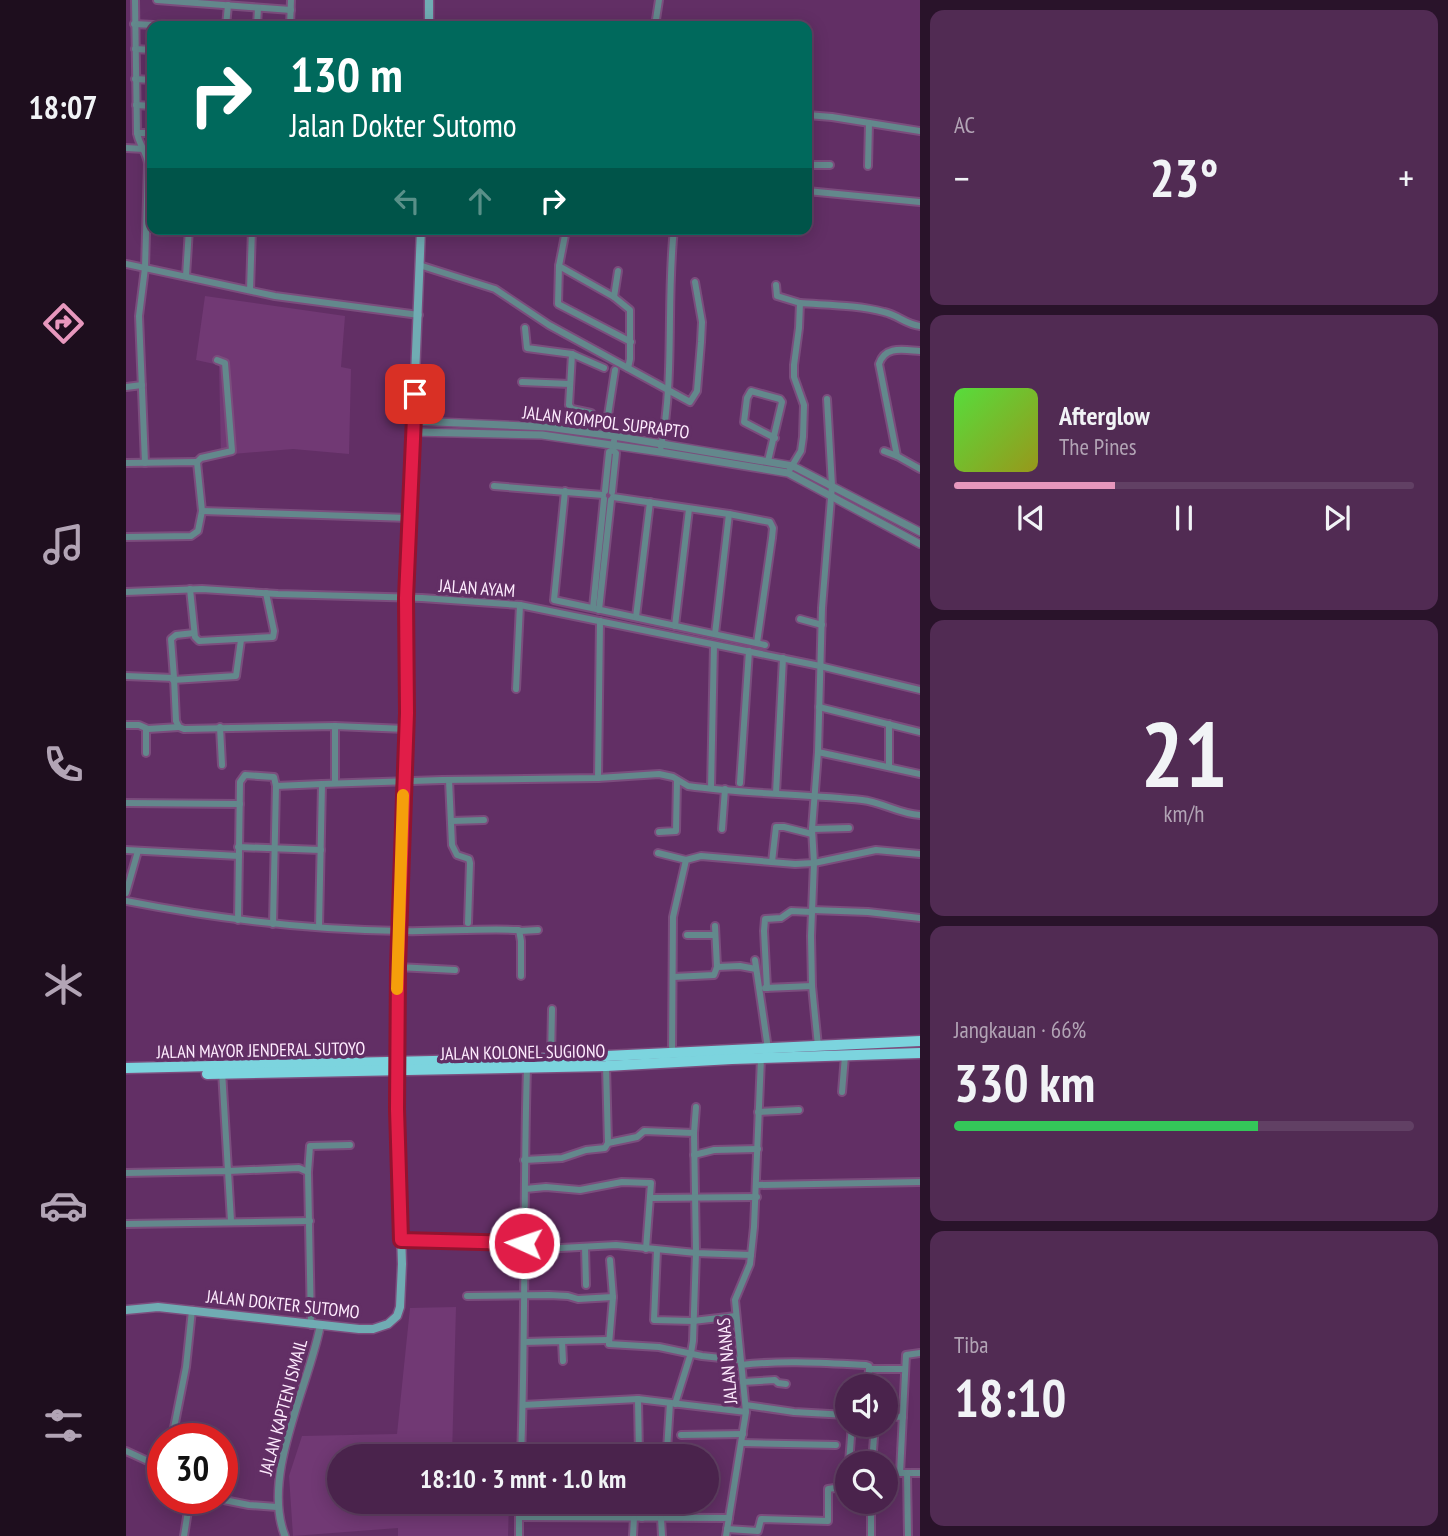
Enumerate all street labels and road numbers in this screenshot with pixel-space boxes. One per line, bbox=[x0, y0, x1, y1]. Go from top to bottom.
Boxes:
street label: JALAN KOMPOL SUPRAPTO bbox=[520, 400, 691, 444]
street label: JALAN AYAM bbox=[437, 574, 516, 602]
street label: JALAN MAYOR JENDERAL SUTOYO bbox=[155, 1037, 366, 1063]
street label: JALAN KOLONEL SUGIONO bbox=[439, 1039, 606, 1065]
street label: JALAN DOKTER SUTOMO bbox=[204, 1284, 361, 1324]
street label: JALAN NANAS bbox=[712, 1317, 742, 1406]
street label: JALAN KAPTEN ISMAIL bbox=[253, 1336, 312, 1479]

